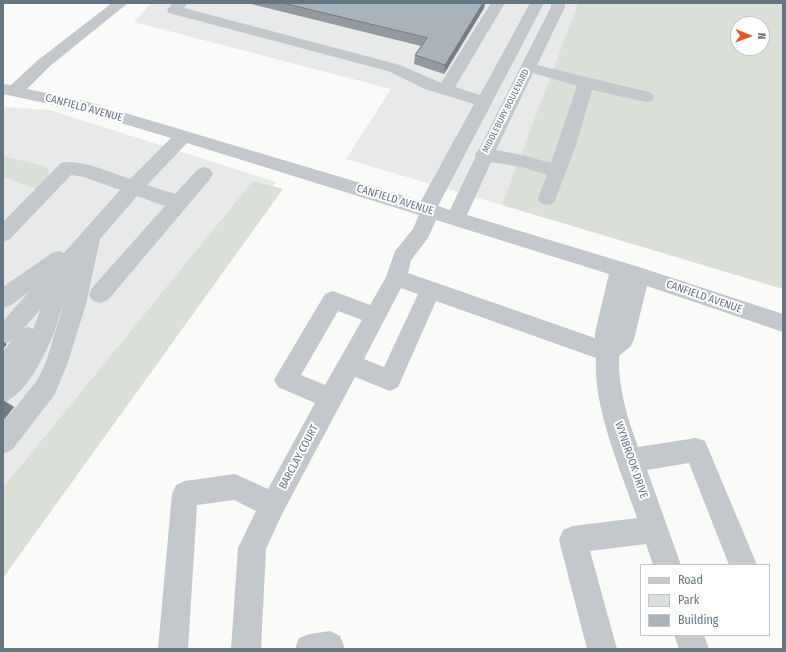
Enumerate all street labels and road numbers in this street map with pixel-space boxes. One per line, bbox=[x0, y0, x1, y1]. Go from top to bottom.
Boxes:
street label: MIDDLEBURY BOULEVARD bbox=[480, 67, 532, 155]
street label: CANFIELD AVENUE bbox=[44, 91, 124, 125]
street label: CANFIELD AVENUE bbox=[355, 182, 435, 218]
street label: CANFIELD AVENUE bbox=[664, 278, 744, 316]
street label: WYNBROOK DRIVE bbox=[612, 420, 650, 500]
street label: BARCLAY COURT bbox=[276, 423, 322, 491]

